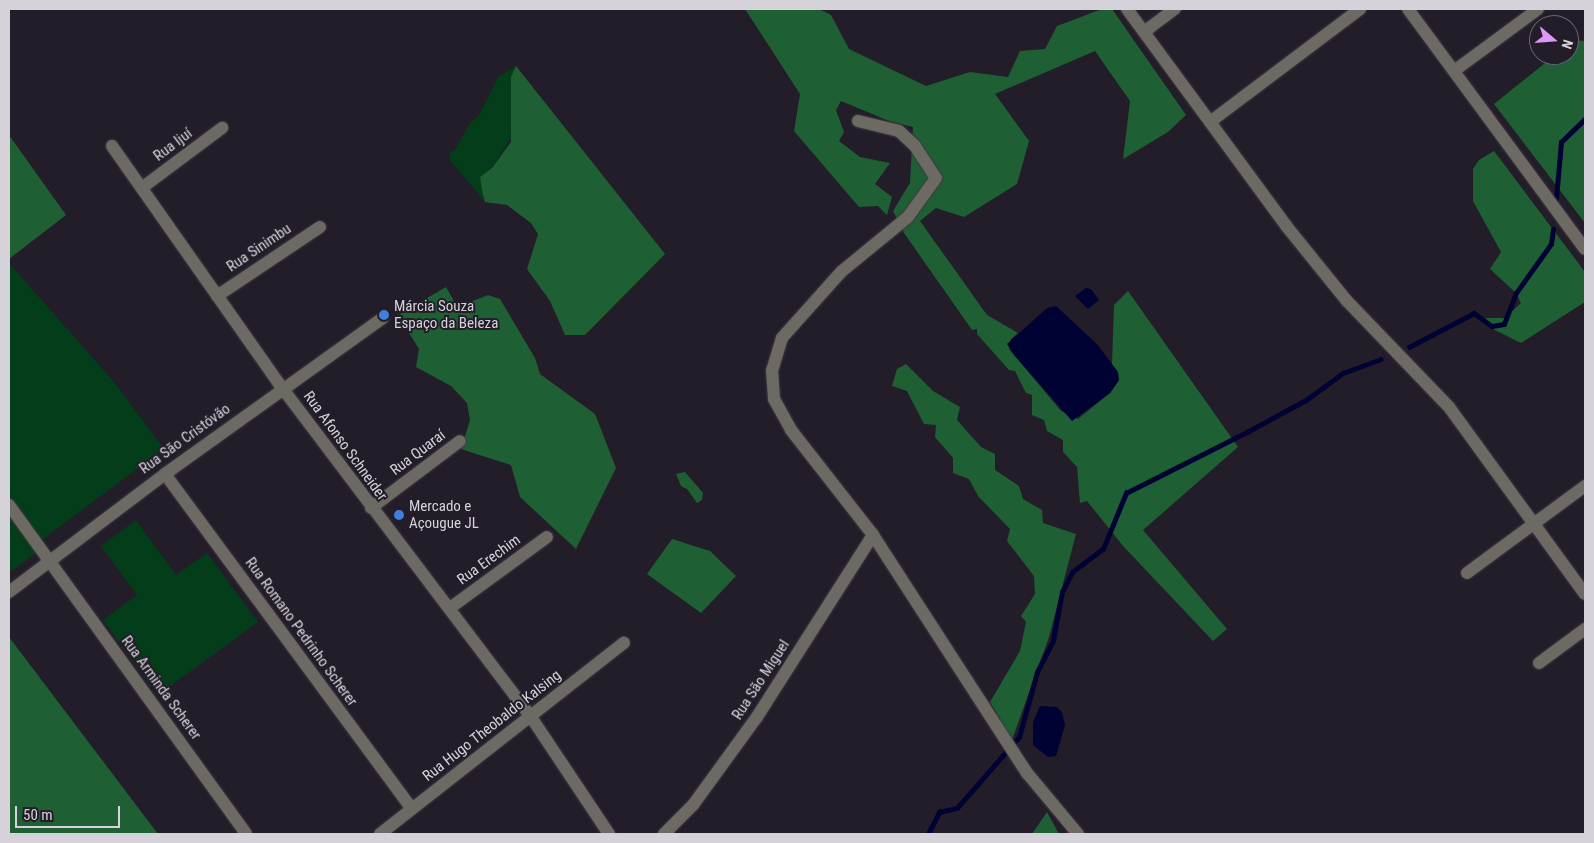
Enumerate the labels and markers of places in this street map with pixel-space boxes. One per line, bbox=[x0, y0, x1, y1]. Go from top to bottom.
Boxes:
place label: Márcia Souza Espaço da Beleza bbox=[394, 297, 498, 332]
marker: Márcia Souza Espaço da Beleza bbox=[378, 309, 390, 321]
place label: Mercado e Açougue JL bbox=[409, 497, 479, 532]
marker: Mercado e Açougue JL bbox=[393, 509, 405, 521]

